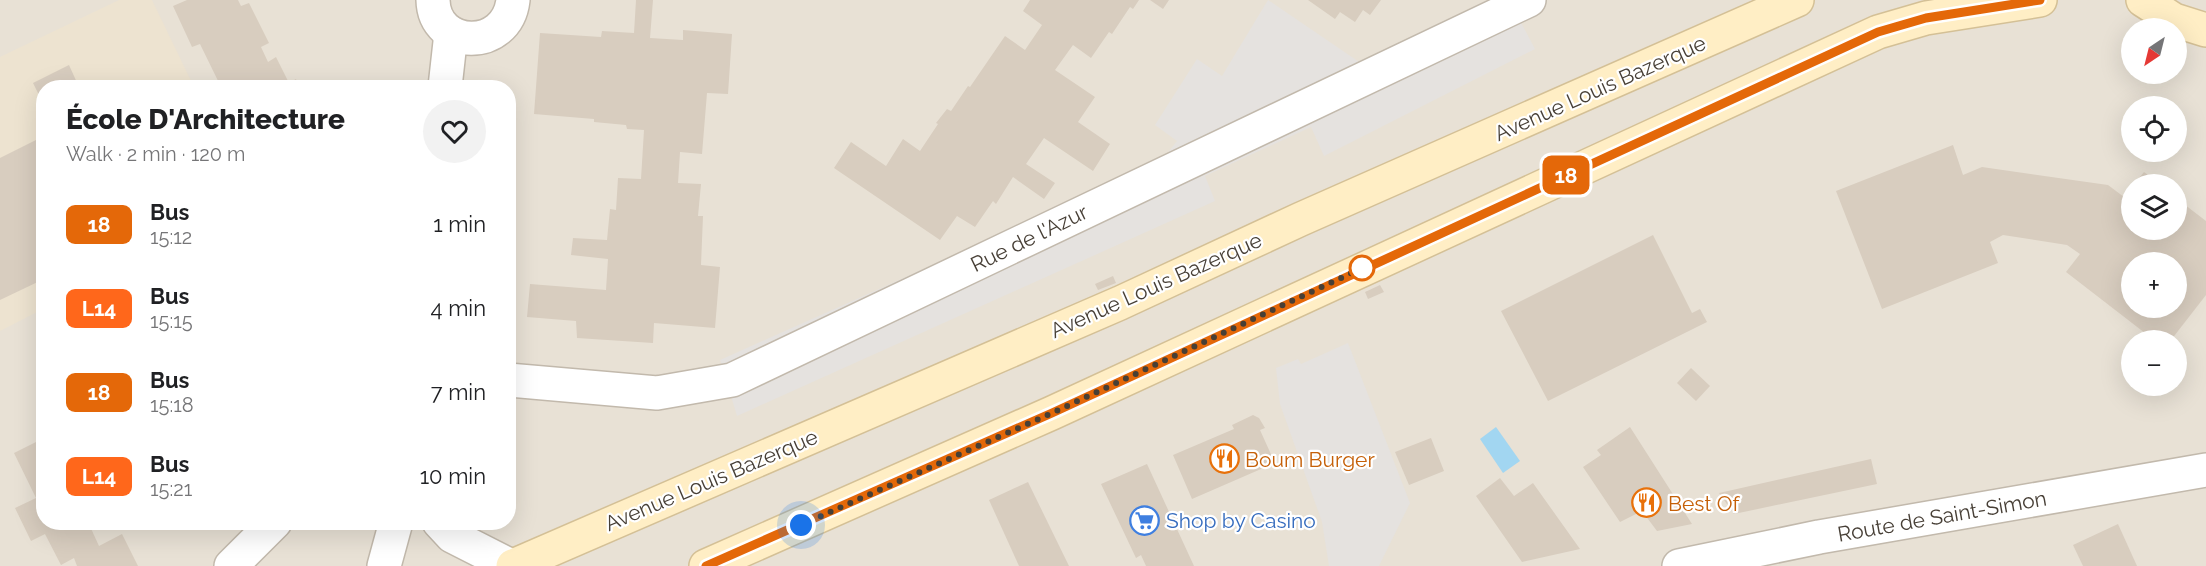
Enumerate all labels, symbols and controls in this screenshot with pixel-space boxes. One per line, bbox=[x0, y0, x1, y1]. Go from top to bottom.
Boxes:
north arrow bbox=[2121, 18, 2187, 84]
map controls bbox=[2121, 18, 2187, 396]
street label: Avenue Louis Bazerque bbox=[1490, 30, 1710, 146]
button: locate bbox=[2121, 96, 2187, 162]
button: heart bbox=[423, 100, 486, 163]
text: École D'Architecture bbox=[66, 103, 345, 136]
text: Walk · 2 min · 120 m bbox=[66, 142, 245, 166]
line badge: 18 bbox=[1539, 156, 1593, 195]
text: 18 bbox=[1554, 163, 1578, 188]
button: layers bbox=[2121, 174, 2187, 240]
text: Bus bbox=[150, 199, 189, 225]
street label: Rue de l'Azur bbox=[966, 199, 1092, 277]
text: 1 min bbox=[433, 211, 486, 237]
text: 18 bbox=[87, 212, 111, 237]
text: 15:12 bbox=[150, 225, 192, 249]
street label: Avenue Louis Bazerque bbox=[1046, 227, 1266, 343]
button: + bbox=[2121, 252, 2187, 318]
unlabelled marker bbox=[1349, 255, 1375, 281]
text: Bus bbox=[150, 283, 189, 309]
text: 4 min bbox=[431, 295, 486, 321]
text: L14 bbox=[82, 296, 116, 321]
text: 15:15 bbox=[150, 309, 193, 333]
button: − bbox=[2121, 330, 2187, 396]
text: Bus bbox=[150, 367, 189, 393]
text: 7 min bbox=[431, 379, 486, 405]
text: 18 bbox=[87, 380, 111, 405]
text: 15:18 bbox=[150, 393, 194, 417]
street label: Avenue Louis Bazerque bbox=[601, 424, 821, 536]
restaurant icon: Boum Burger bbox=[1208, 443, 1240, 475]
place label: Boum Burger bbox=[1245, 447, 1375, 472]
text: Bus bbox=[150, 451, 189, 477]
text: 10 min bbox=[420, 463, 486, 489]
text: L14 bbox=[82, 464, 116, 489]
text: 15:21 bbox=[150, 477, 192, 501]
street label: Route de Saint-Simon bbox=[1836, 485, 2048, 547]
restaurant icon: Best Of bbox=[1631, 487, 1663, 519]
place label: Best Of bbox=[1668, 491, 1741, 516]
supermarket icon: Shop by Casino bbox=[1129, 504, 1161, 536]
place label: Shop by Casino bbox=[1166, 508, 1316, 533]
your location bbox=[786, 510, 816, 540]

